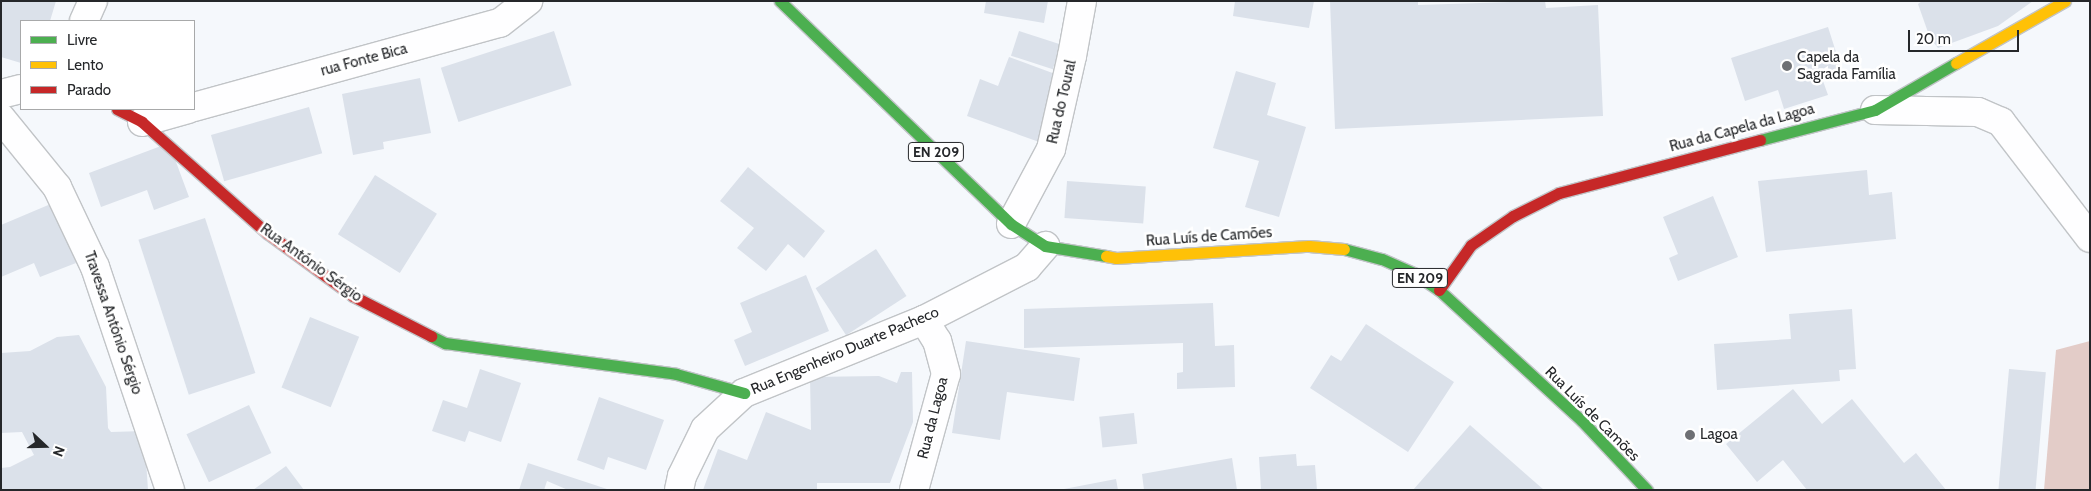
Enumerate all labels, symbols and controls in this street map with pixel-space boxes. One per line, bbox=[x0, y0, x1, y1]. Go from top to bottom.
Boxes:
legend bbox=[20, 20, 195, 110]
scale bar bbox=[1911, 20, 2022, 52]
text: 20 m bbox=[1916, 30, 1951, 48]
text: Livre bbox=[67, 31, 97, 49]
street label: rua Fonte Bica bbox=[319, 40, 409, 80]
place label: Capela da Sagrada Família bbox=[1797, 48, 1896, 83]
text: Lento bbox=[67, 56, 104, 74]
street label: Rua do Toural bbox=[1044, 58, 1080, 146]
marker: Capela da Sagrada Família bbox=[1781, 60, 1793, 72]
text: Parado bbox=[67, 81, 111, 99]
street label: Rua da Capela da Lagoa bbox=[1668, 100, 1816, 156]
road number: EN 209 bbox=[907, 140, 965, 163]
street label: Rua António Sérgio bbox=[257, 220, 365, 306]
street label: Rua Luís de Camões bbox=[1145, 224, 1273, 250]
street label: Travessa António Sérgio bbox=[80, 249, 146, 397]
road number: EN 209 bbox=[1391, 266, 1449, 290]
street label: Rua Engenheiro Duarte Pacheco bbox=[748, 303, 942, 399]
street label: Rua Luís de Camões bbox=[1541, 363, 1643, 465]
street label: Rua da Lagoa bbox=[914, 375, 952, 461]
north arrow bbox=[20, 421, 70, 471]
place label: Lagoa bbox=[1700, 426, 1738, 444]
marker: Lagoa bbox=[1684, 429, 1696, 441]
text: N bbox=[49, 444, 69, 459]

